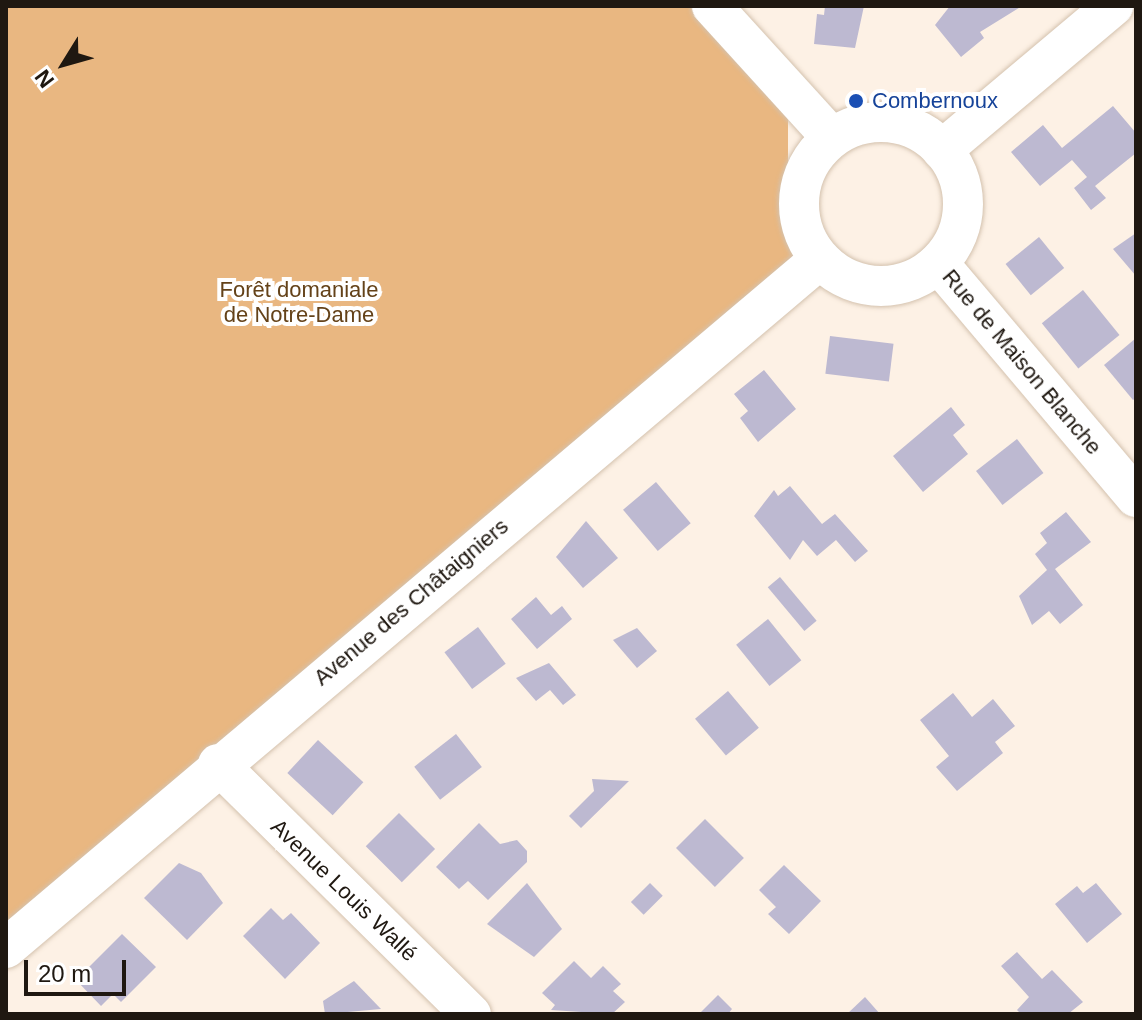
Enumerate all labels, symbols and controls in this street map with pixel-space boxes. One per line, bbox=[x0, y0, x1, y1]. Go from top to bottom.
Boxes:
north arrow bbox=[24, 24, 104, 104]
text: N bbox=[30, 65, 59, 93]
place label: Combernoux bbox=[872, 88, 998, 114]
marker: Combernoux bbox=[847, 92, 865, 110]
street label: Rue de Maison Blanche bbox=[937, 264, 1107, 460]
park label: Forêt domaniale de Notre-Dame bbox=[220, 276, 378, 328]
street label: Avenue des Châtaigniers bbox=[309, 513, 513, 691]
street label: Avenue Louis Wallé bbox=[265, 813, 423, 967]
scale bar bbox=[28, 944, 130, 994]
text: 20 m bbox=[38, 960, 91, 987]

